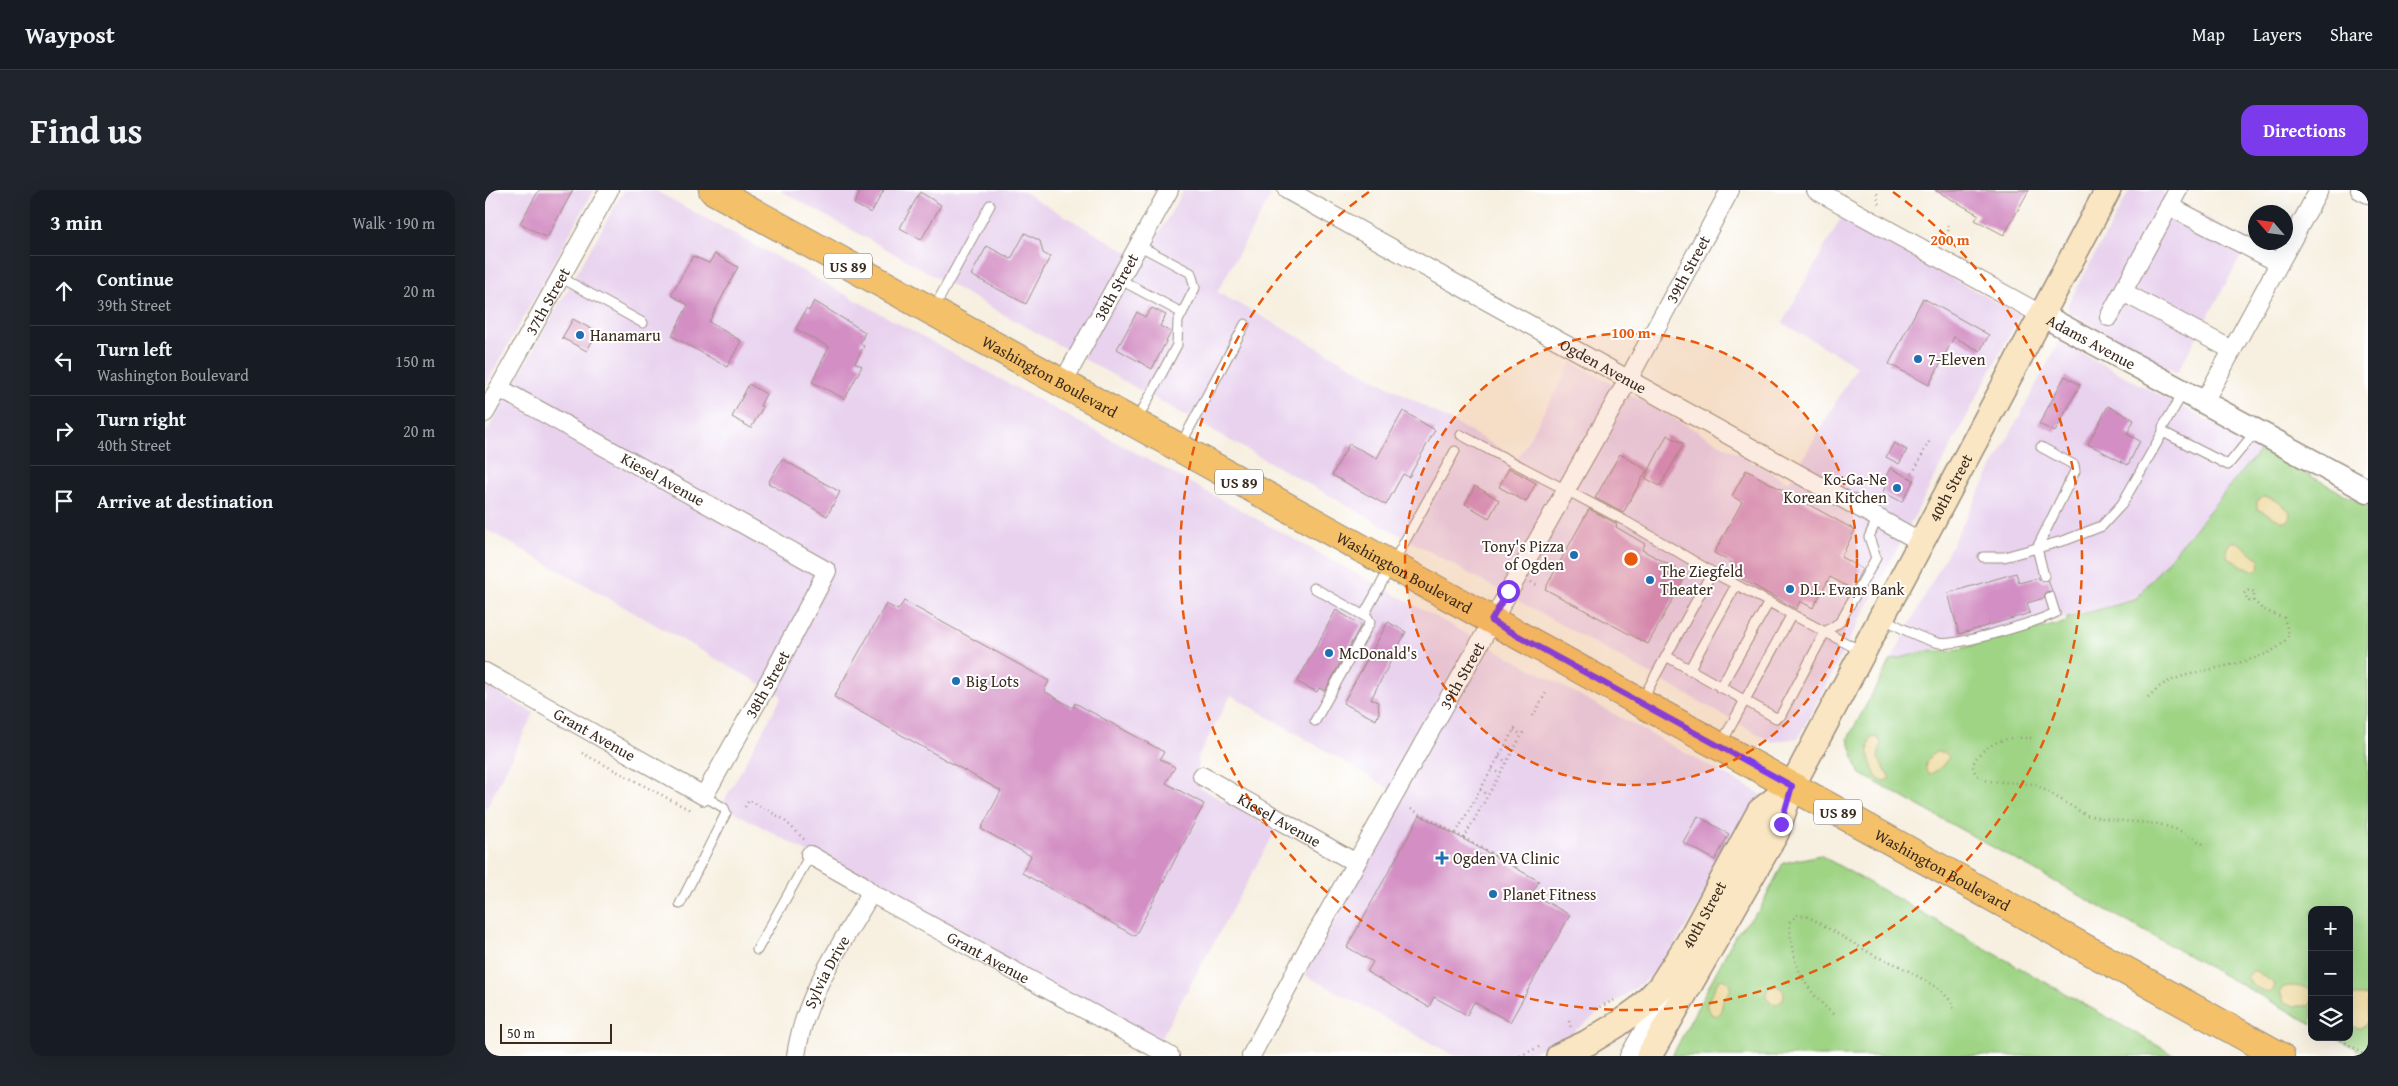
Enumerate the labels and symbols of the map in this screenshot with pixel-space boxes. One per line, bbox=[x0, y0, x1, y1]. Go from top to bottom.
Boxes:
north arrow bbox=[2248, 205, 2293, 250]
text: 200 m bbox=[1930, 229, 1970, 250]
street label: 39th Street bbox=[1659, 230, 1716, 307]
street label: 38th Street bbox=[1087, 248, 1144, 325]
road number: US 89 bbox=[824, 254, 872, 278]
street label: 37th Street bbox=[519, 263, 576, 339]
street label: Adams Avenue bbox=[2042, 308, 2140, 375]
text: 100 m bbox=[1611, 322, 1651, 343]
place label: Hanamaru bbox=[590, 323, 661, 347]
marker: Hanamaru bbox=[574, 329, 586, 341]
street label: Washington Boulevard bbox=[978, 329, 1123, 424]
street label: Ogden Avenue bbox=[1556, 332, 1651, 399]
place label: 7-Eleven bbox=[1928, 347, 1985, 371]
marker: 7-Eleven bbox=[1912, 353, 1924, 365]
street label: Kiesel Avenue bbox=[617, 446, 709, 512]
street label: 40th Street bbox=[1922, 449, 1978, 526]
place label: Ko-Ga-Ne Korean Kitchen bbox=[1784, 467, 1887, 509]
road number: US 89 bbox=[1215, 470, 1263, 494]
marker: Ko-Ga-Ne Korean Kitchen bbox=[1891, 482, 1903, 494]
street label: Washington Boulevard bbox=[1332, 525, 1477, 620]
place label: Tony's Pizza of Ogden bbox=[1482, 534, 1564, 576]
marker: Tony's Pizza of Ogden bbox=[1568, 549, 1580, 561]
centre of rings bbox=[1622, 550, 1640, 568]
place label: The Ziegfeld Theater bbox=[1660, 559, 1744, 601]
marker: The Ziegfeld Theater bbox=[1644, 574, 1656, 586]
place label: D.L. Evans Bank bbox=[1800, 577, 1906, 601]
route start bbox=[1497, 580, 1520, 603]
marker: D.L. Evans Bank bbox=[1784, 583, 1796, 595]
street label: 39th Street bbox=[1433, 637, 1490, 714]
place label: McDonald's bbox=[1339, 641, 1417, 665]
street label: 38th Street bbox=[738, 646, 795, 722]
marker: McDonald's bbox=[1323, 647, 1335, 659]
place label: Big Lots bbox=[966, 669, 1019, 693]
marker: Big Lots bbox=[950, 675, 962, 687]
street label: Grant Avenue bbox=[549, 701, 640, 767]
street label: Kiesel Avenue bbox=[1233, 787, 1326, 853]
road number: US 89 bbox=[1814, 800, 1862, 824]
route end bbox=[1770, 813, 1793, 836]
street label: Washington Boulevard bbox=[1870, 822, 2015, 917]
place label: Ogden VA Clinic bbox=[1453, 846, 1560, 870]
marker: Ogden VA Clinic bbox=[1435, 851, 1449, 865]
street label: 40th Street bbox=[1676, 876, 1732, 954]
place label: Planet Fitness bbox=[1503, 882, 1596, 906]
marker: Planet Fitness bbox=[1487, 888, 1499, 900]
street label: Grant Avenue bbox=[943, 925, 1034, 989]
street label: Sylvia Drive bbox=[798, 931, 855, 1012]
scale bar bbox=[500, 1021, 613, 1044]

